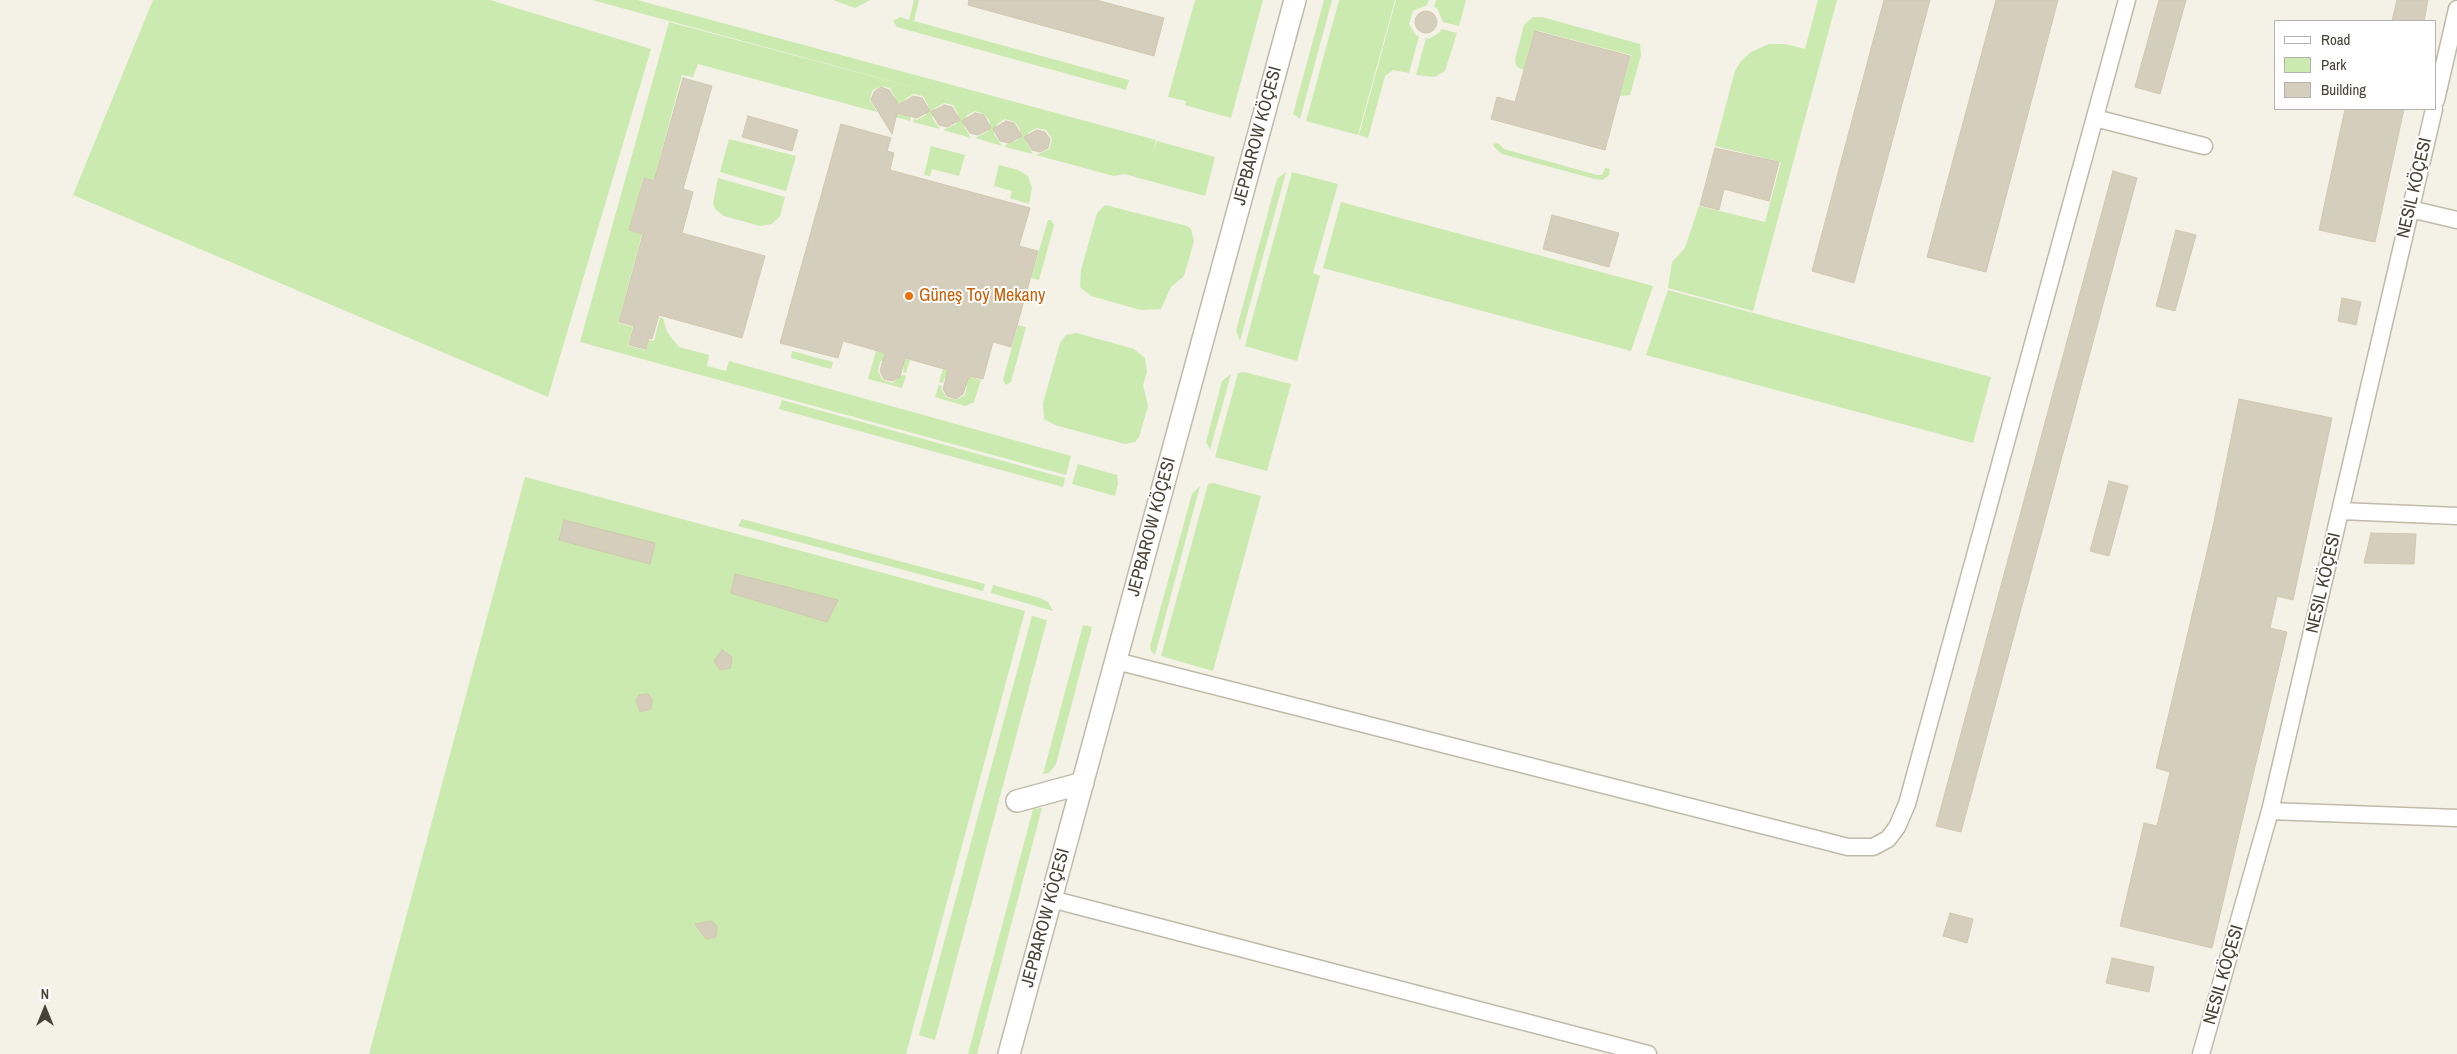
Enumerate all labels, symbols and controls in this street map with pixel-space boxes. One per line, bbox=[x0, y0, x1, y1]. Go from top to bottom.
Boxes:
legend bbox=[2274, 20, 2437, 110]
text: Road bbox=[2321, 29, 2350, 50]
text: Park bbox=[2321, 54, 2346, 75]
street label: JEPBAROW KÖÇESI bbox=[1229, 64, 1287, 208]
text: Building bbox=[2321, 79, 2366, 100]
street label: NESIL KÖÇESI bbox=[2393, 136, 2437, 240]
place label: Güneş Toý Mekany bbox=[919, 285, 1045, 307]
marker: Güneş Toý Mekany bbox=[903, 290, 915, 302]
street label: JEPBAROW KÖÇESI bbox=[1123, 455, 1181, 599]
street label: NESIL KÖÇESI bbox=[2302, 531, 2346, 635]
street label: JEPBAROW KÖÇESI bbox=[1017, 846, 1075, 990]
street label: NESIL KÖÇESI bbox=[2199, 923, 2249, 1027]
north arrow bbox=[20, 984, 70, 1034]
text: N bbox=[41, 985, 49, 1003]

